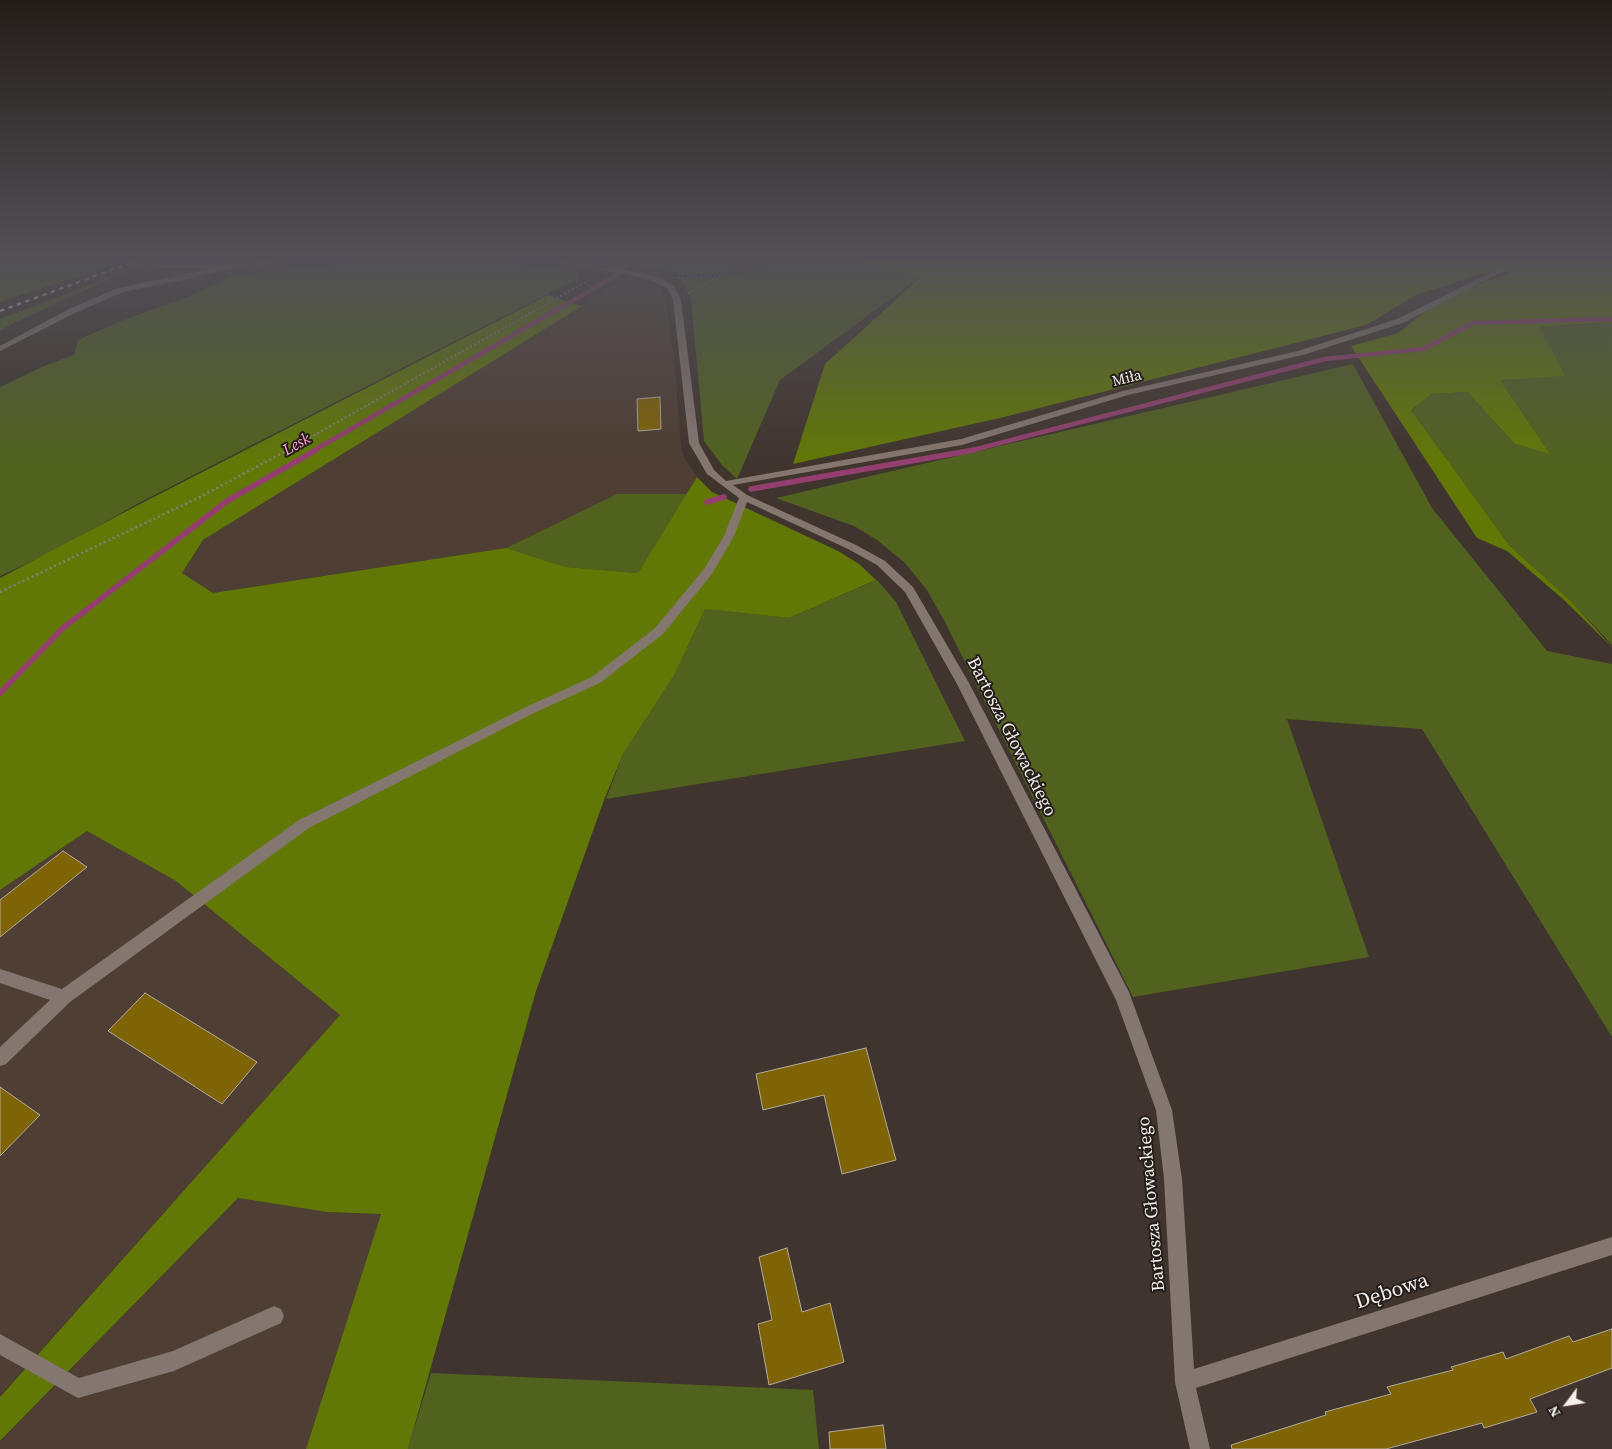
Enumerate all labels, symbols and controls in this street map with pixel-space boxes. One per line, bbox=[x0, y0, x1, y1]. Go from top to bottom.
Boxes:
street label: Miła bbox=[1110, 367, 1144, 391]
water label: Lesk bbox=[280, 429, 314, 461]
street label: Bartosza Głowackiego bbox=[962, 654, 1060, 820]
street label: Bartosza Głowackiego bbox=[1134, 1116, 1170, 1292]
street label: Dębowa bbox=[1352, 1268, 1432, 1316]
north arrow bbox=[1542, 1379, 1592, 1429]
text: N bbox=[1543, 1402, 1565, 1421]

